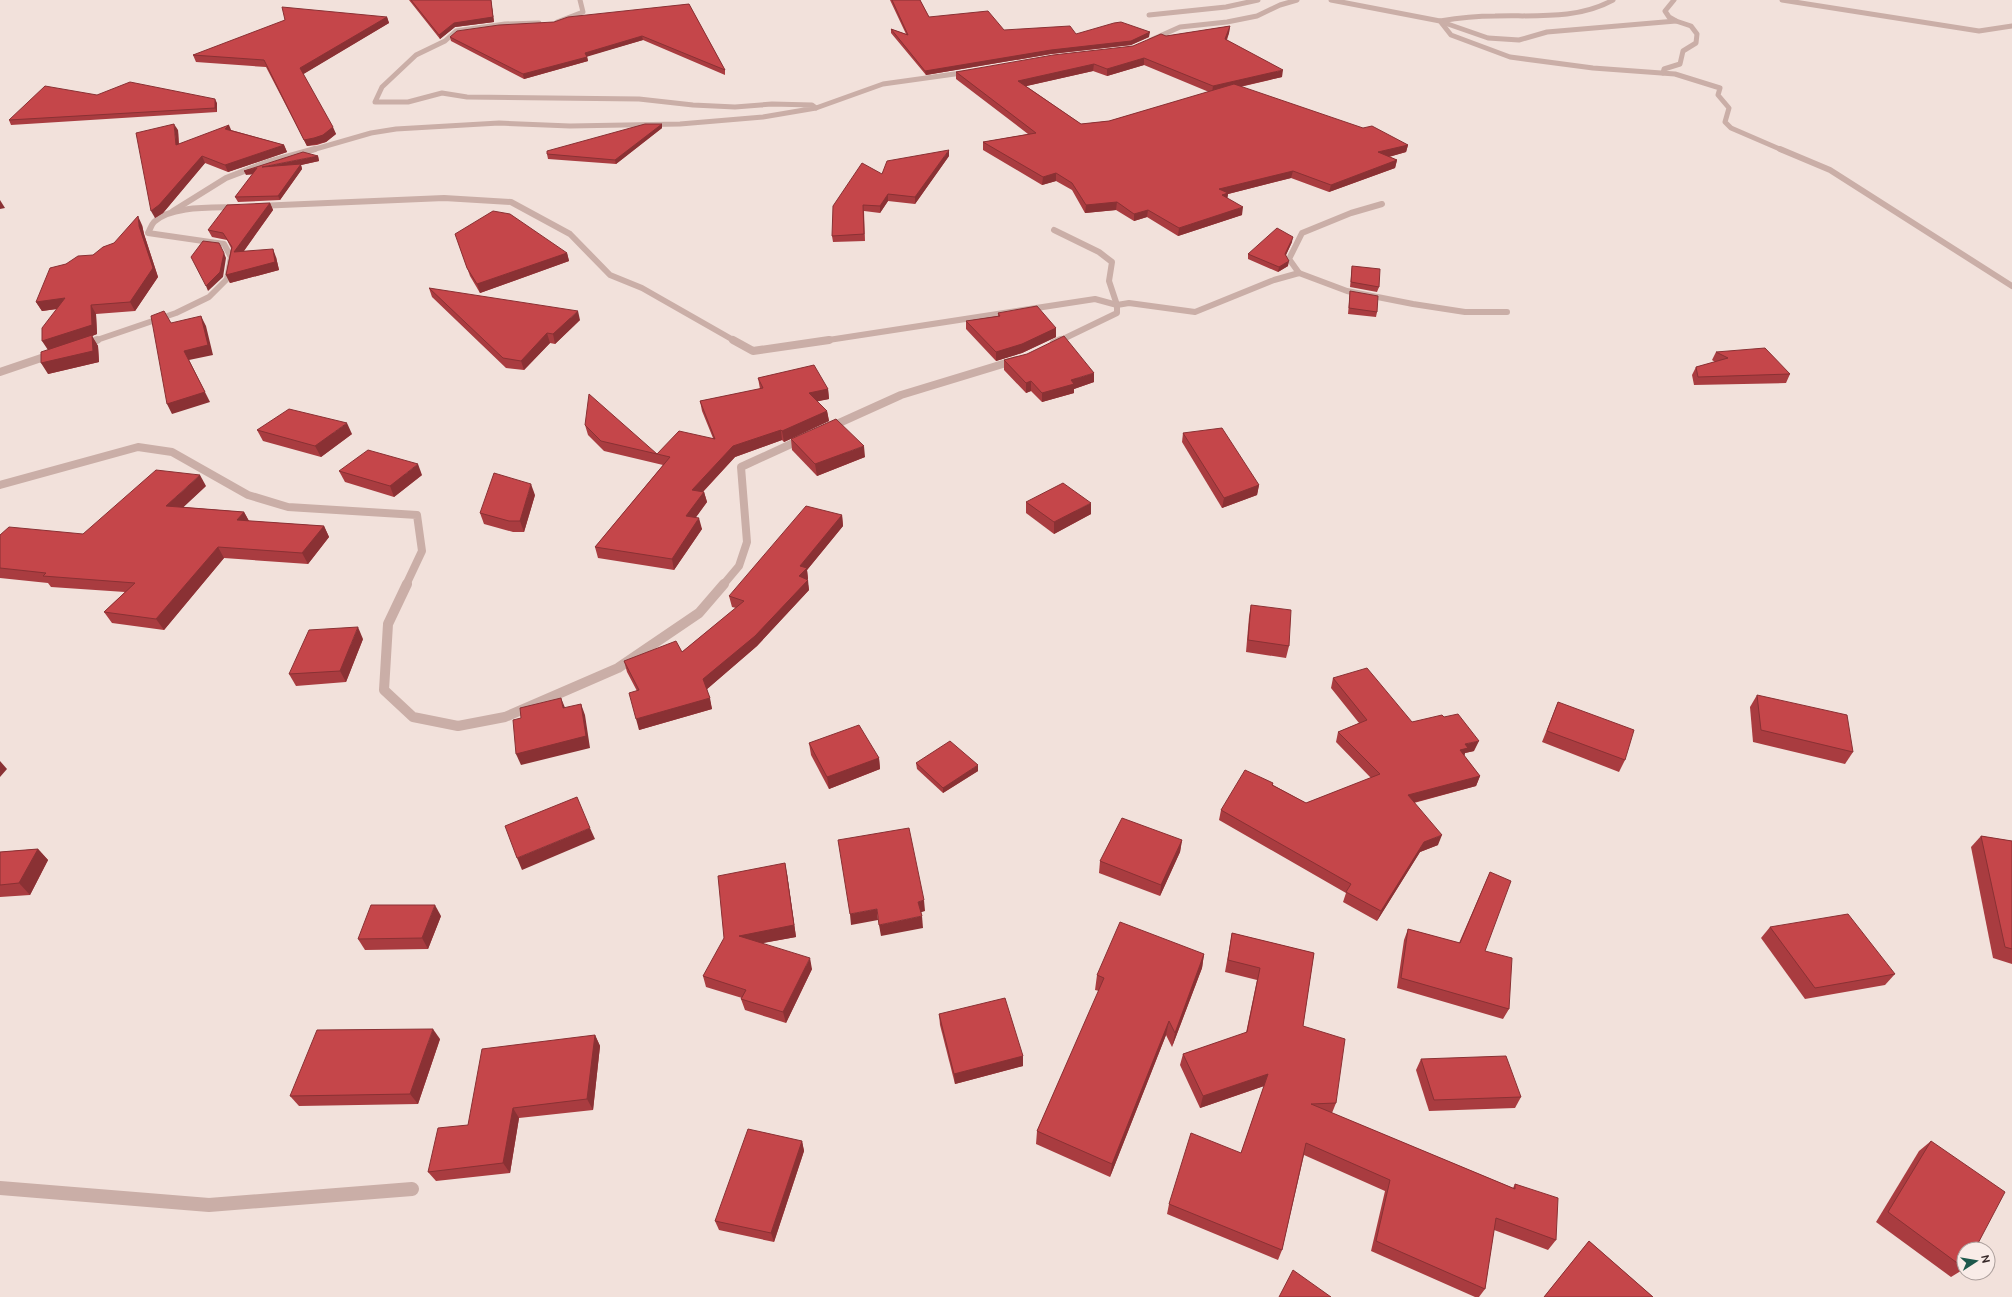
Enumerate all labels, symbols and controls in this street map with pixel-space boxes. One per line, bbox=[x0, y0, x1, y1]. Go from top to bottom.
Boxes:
north arrow bbox=[1956, 1241, 1996, 1281]
text: N bbox=[1979, 1254, 1993, 1264]

